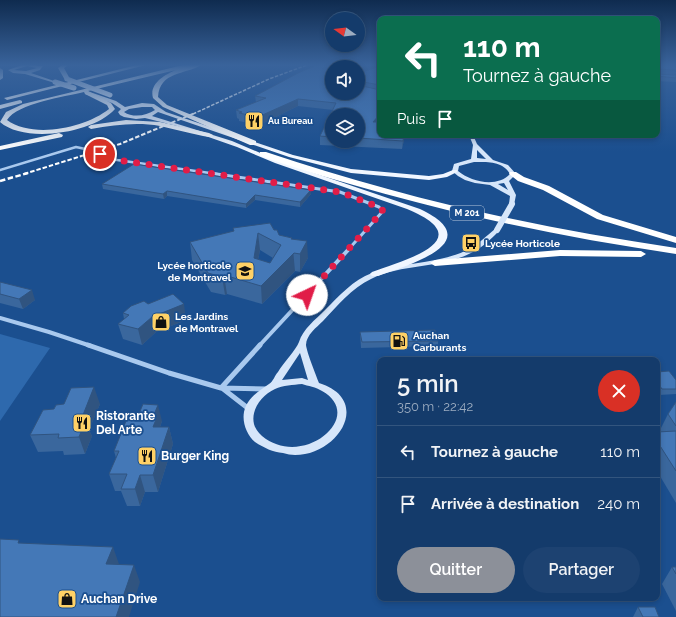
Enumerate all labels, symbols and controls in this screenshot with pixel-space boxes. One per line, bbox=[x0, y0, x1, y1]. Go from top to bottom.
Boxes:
north arrow bbox=[325, 12, 365, 52]
map controls bbox=[325, 12, 365, 148]
text: 110 m bbox=[463, 31, 541, 64]
icon: left bbox=[397, 32, 449, 84]
button: sound bbox=[325, 60, 365, 100]
text: Tournez à gauche bbox=[463, 65, 611, 86]
button: layers bbox=[325, 108, 365, 148]
icon: arrive bbox=[434, 108, 456, 130]
restaurant icon: Au Bureau bbox=[243, 110, 265, 132]
text: Puis bbox=[397, 110, 426, 128]
place label: Au Bureau bbox=[268, 116, 313, 126]
pin bbox=[83, 137, 117, 171]
icon: arrive bbox=[89, 143, 111, 165]
road number: M 201 bbox=[450, 206, 484, 220]
bus stop icon: Lycée Horticole bbox=[460, 232, 482, 254]
place label: Lycée Horticole bbox=[485, 238, 560, 249]
place label: Lycée horticole de Montravel bbox=[157, 260, 232, 283]
school or university icon: Lycée horticole de Montravel bbox=[234, 260, 256, 282]
position arrow bbox=[286, 274, 328, 316]
shop icon: Les Jardins de Montravel bbox=[150, 311, 172, 333]
place label: Les Jardins de Montravel bbox=[175, 311, 239, 334]
fuel station icon: Auchan Carburants bbox=[388, 330, 410, 352]
place label: Auchan Carburants bbox=[413, 330, 466, 353]
text: 5 min bbox=[397, 369, 459, 398]
button: close bbox=[598, 370, 640, 412]
text: 350 m · 22:42 bbox=[397, 399, 473, 414]
place label: Ristorante Del Arte bbox=[96, 409, 155, 437]
restaurant icon: Ristorante Del Arte bbox=[71, 412, 93, 434]
icon: left bbox=[397, 441, 419, 463]
text: Tournez à gauche bbox=[431, 443, 558, 461]
text: 110 m bbox=[600, 443, 640, 461]
restaurant icon: Burger King bbox=[136, 445, 158, 467]
place label: Burger King bbox=[161, 449, 229, 463]
icon: arrive bbox=[397, 493, 419, 515]
text: Arrivée à destination bbox=[431, 495, 579, 513]
text: 240 m bbox=[597, 495, 640, 513]
button: Quitter bbox=[397, 547, 515, 593]
button: Partager bbox=[523, 547, 640, 593]
shop icon: Auchan Drive bbox=[56, 588, 78, 610]
place label: Auchan Drive bbox=[81, 592, 157, 606]

